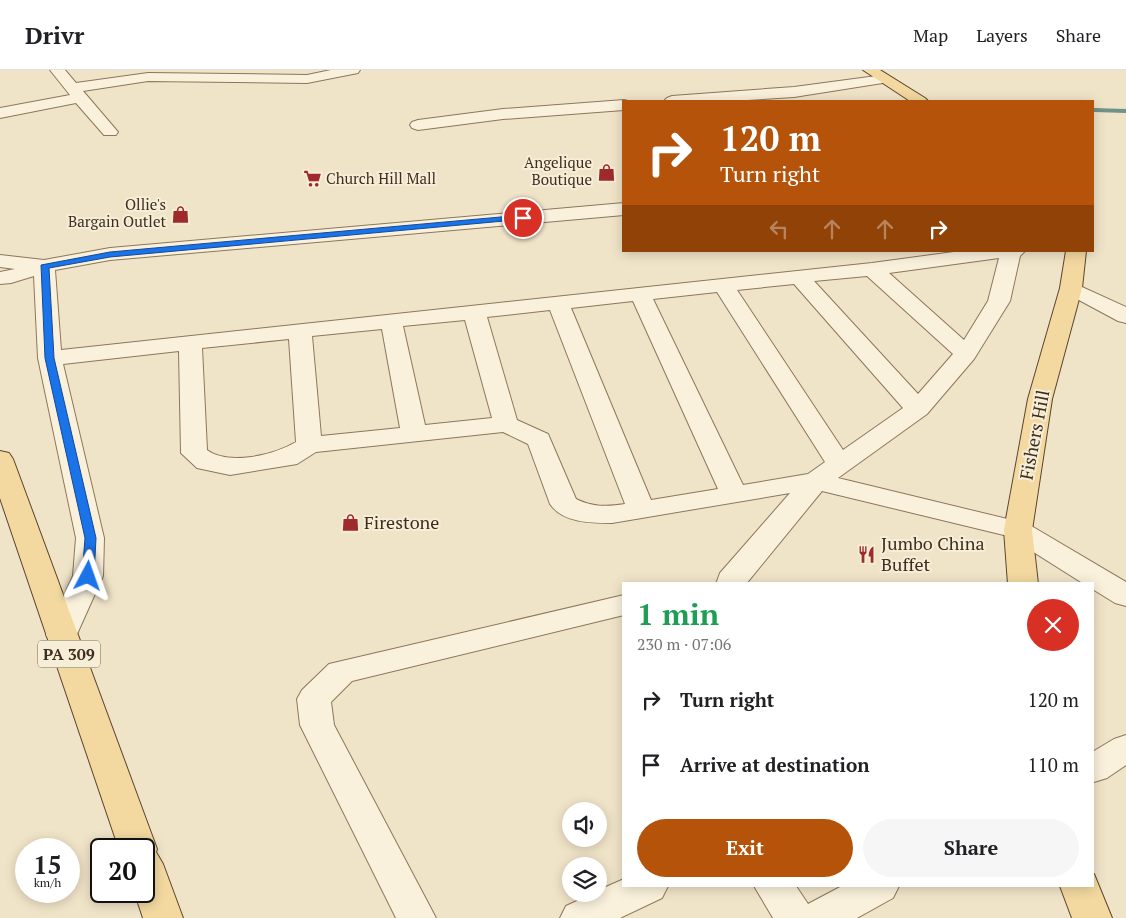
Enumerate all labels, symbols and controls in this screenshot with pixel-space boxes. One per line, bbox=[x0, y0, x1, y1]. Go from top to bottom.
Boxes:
text: Drivr bbox=[25, 19, 84, 51]
text: Map bbox=[913, 23, 948, 47]
text: Layers bbox=[976, 23, 1028, 47]
text: Share bbox=[1056, 23, 1101, 47]
text: 120 m bbox=[720, 115, 821, 161]
icon: right bbox=[637, 120, 702, 185]
place label: Angelique Boutique bbox=[524, 152, 592, 189]
text: Turn right bbox=[720, 159, 820, 188]
shop icon: Angelique Boutique bbox=[596, 162, 616, 182]
place label: Church Hill Mall bbox=[326, 168, 436, 188]
supermarket icon: Church Hill Mall bbox=[302, 169, 322, 189]
place label: Ollie's Bargain Outlet bbox=[68, 194, 166, 231]
pin bbox=[502, 197, 544, 239]
shop icon: Ollie's Bargain Outlet bbox=[170, 204, 190, 224]
icon: arrive bbox=[509, 204, 537, 232]
icon: left bbox=[765, 215, 793, 243]
icon: ahead bbox=[818, 215, 846, 243]
icon: ahead bbox=[871, 215, 899, 243]
icon: right bbox=[924, 215, 952, 243]
street label: Fishers Hill bbox=[1014, 388, 1054, 482]
place label: Firestone bbox=[364, 510, 439, 534]
shop icon: Firestone bbox=[340, 513, 360, 533]
place label: Jumbo China Buffet bbox=[881, 531, 985, 576]
restaurant icon: Jumbo China Buffet bbox=[857, 544, 877, 564]
position arrow bbox=[61, 549, 113, 601]
text: 1 min bbox=[637, 594, 719, 634]
button: close bbox=[1027, 599, 1079, 651]
text: 230 m · 07:06 bbox=[637, 633, 731, 655]
road number: PA 309 bbox=[38, 640, 100, 668]
icon: right bbox=[637, 686, 665, 714]
text: Turn right bbox=[680, 687, 774, 712]
text: 120 m bbox=[1028, 687, 1079, 712]
icon: arrive bbox=[637, 751, 665, 779]
text: Arrive at destination bbox=[680, 752, 869, 777]
text: 110 m bbox=[1028, 752, 1079, 777]
map controls bbox=[562, 802, 607, 902]
button: sound bbox=[562, 802, 607, 847]
button: Exit bbox=[637, 819, 853, 877]
button: Share bbox=[863, 819, 1079, 877]
speed limit sign: 20 bbox=[90, 838, 155, 903]
text: 15 bbox=[33, 848, 62, 881]
button: layers bbox=[562, 857, 607, 902]
text: km/h bbox=[34, 875, 61, 890]

